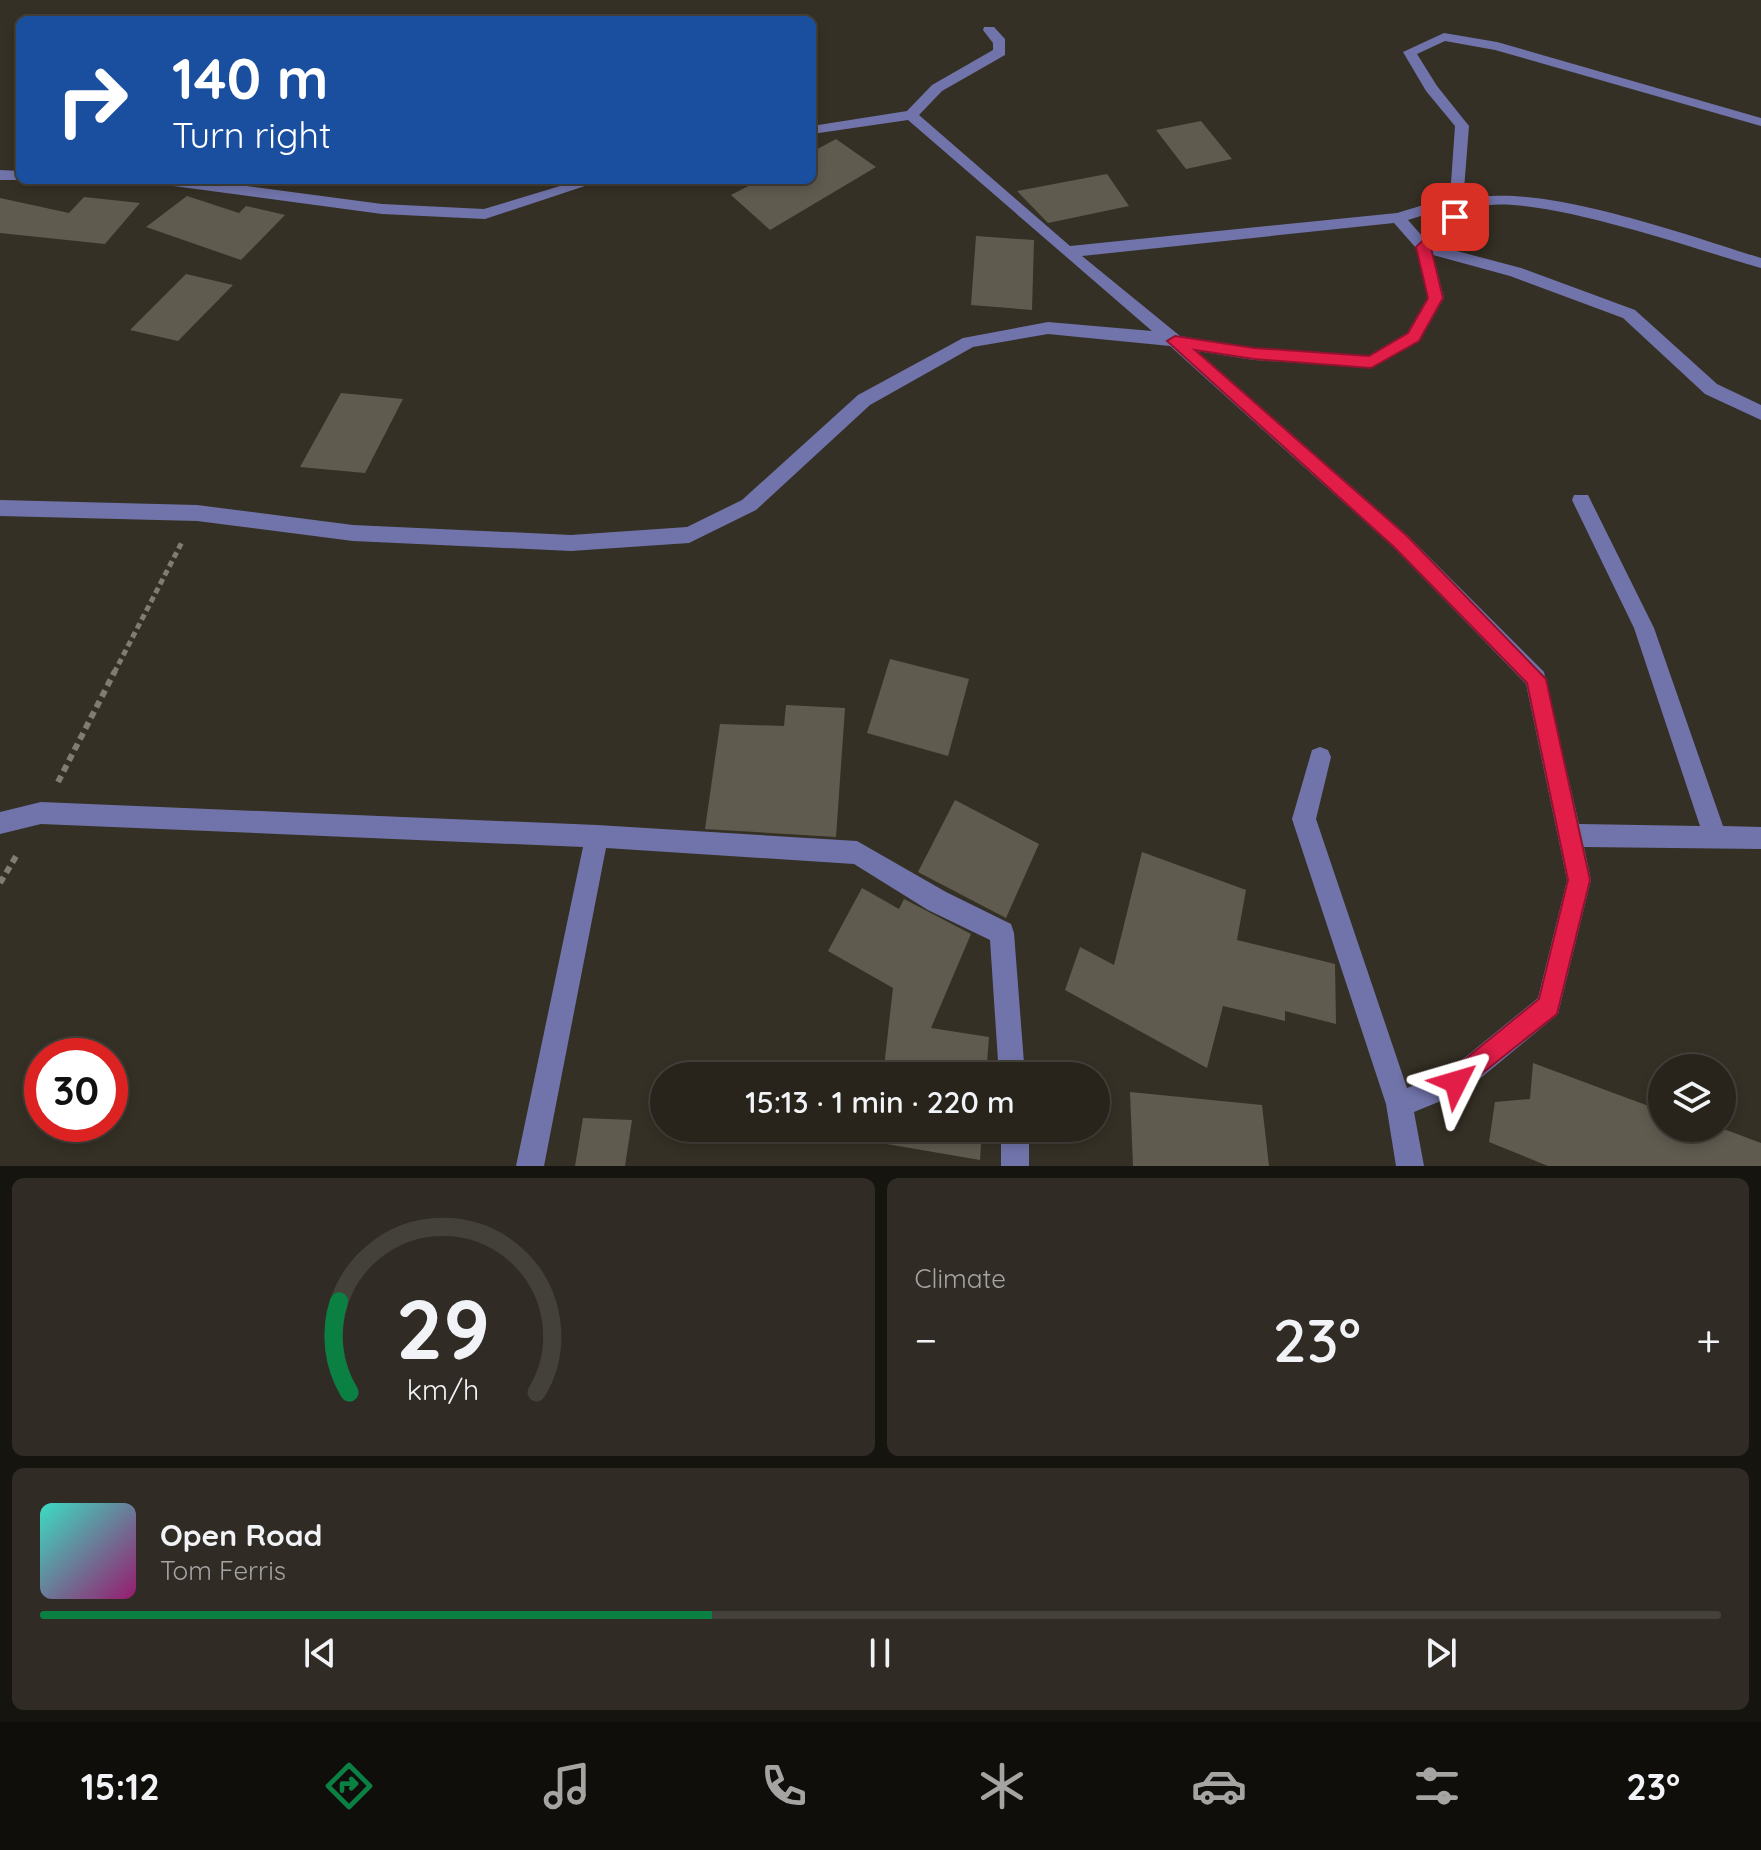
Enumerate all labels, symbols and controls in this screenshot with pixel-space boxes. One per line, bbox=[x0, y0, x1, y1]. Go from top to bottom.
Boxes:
text: 140 m bbox=[172, 43, 328, 113]
icon: right bbox=[40, 48, 144, 152]
text: Turn right bbox=[172, 112, 331, 157]
pin bbox=[1421, 183, 1489, 251]
icon: arrive bbox=[1433, 195, 1477, 239]
speed limit sign: 30 bbox=[24, 1038, 128, 1142]
position arrow bbox=[1414, 1040, 1498, 1124]
map controls bbox=[1648, 1054, 1736, 1142]
button: layers bbox=[1648, 1054, 1736, 1142]
text: 15:13 · 1 min · 220 m bbox=[745, 1083, 1015, 1121]
text: Climate bbox=[915, 1262, 1006, 1295]
text: 29 bbox=[396, 1276, 491, 1380]
text: 23° bbox=[1273, 1302, 1361, 1377]
text: − bbox=[915, 1312, 937, 1367]
text: + bbox=[1696, 1312, 1721, 1367]
text: km/h bbox=[407, 1371, 480, 1407]
text: Open Road bbox=[160, 1516, 322, 1554]
text: Tom Ferris bbox=[160, 1554, 286, 1587]
icon: previous bbox=[298, 1631, 342, 1675]
icon: pause bbox=[858, 1631, 902, 1675]
icon: next bbox=[1419, 1631, 1463, 1675]
icon: directions bbox=[321, 1758, 377, 1814]
icon: music bbox=[539, 1758, 595, 1814]
icon: phone bbox=[756, 1758, 812, 1814]
icon: climate bbox=[974, 1758, 1030, 1814]
icon: car bbox=[1191, 1758, 1247, 1814]
icon: filters bbox=[1409, 1758, 1465, 1814]
text: 15:12 bbox=[81, 1764, 160, 1809]
text: 23° bbox=[1626, 1764, 1680, 1809]

